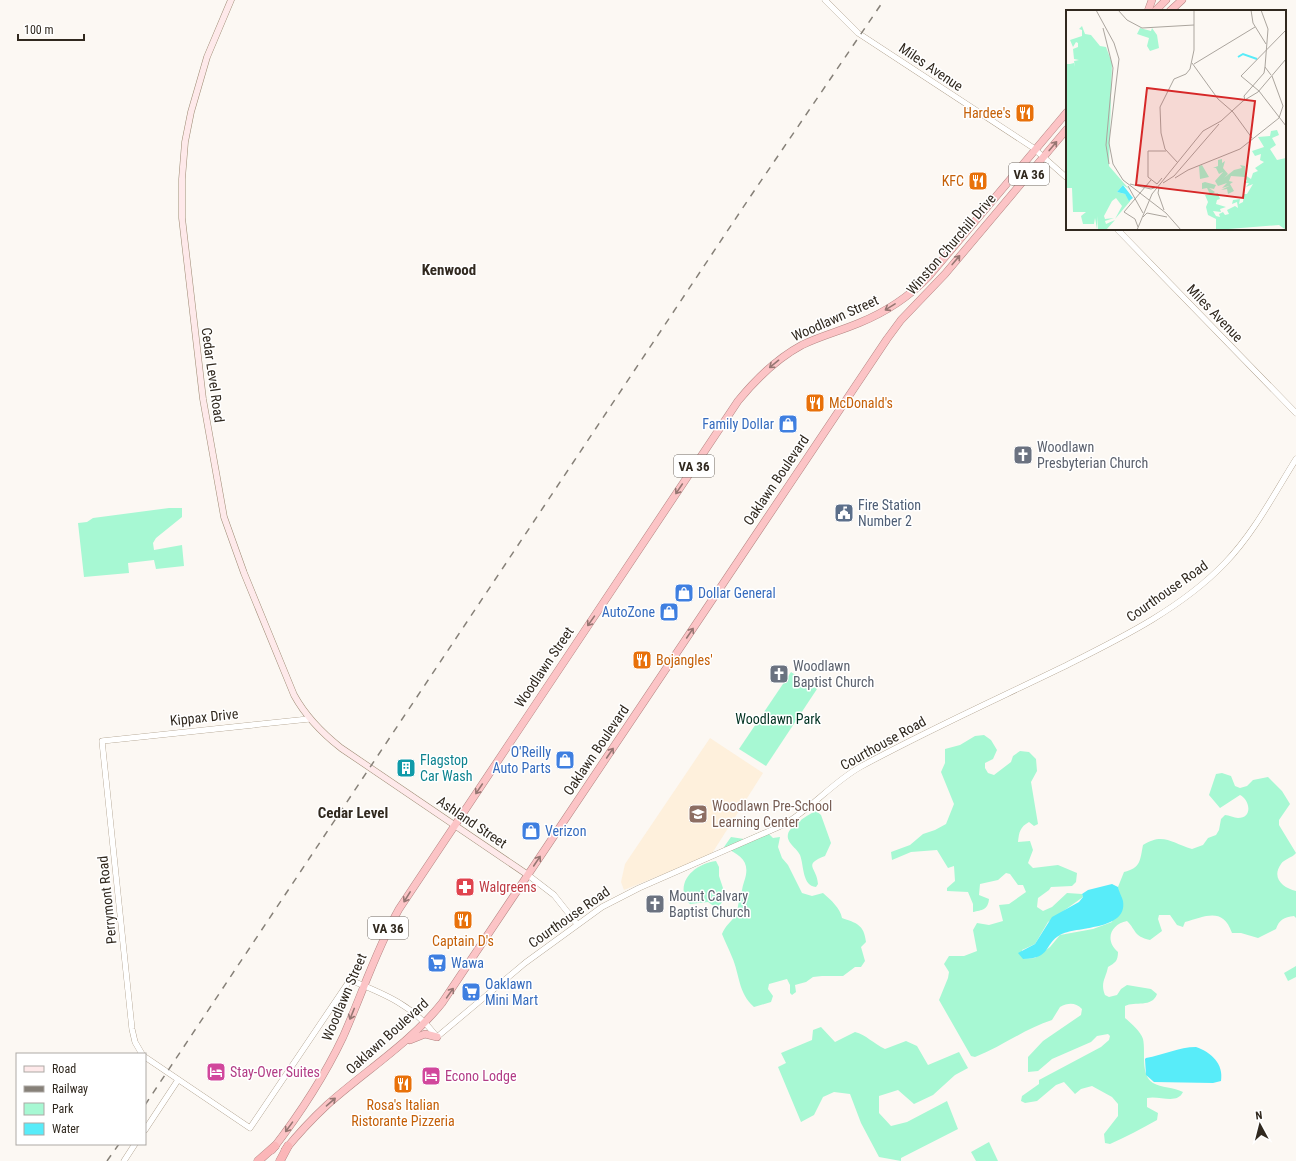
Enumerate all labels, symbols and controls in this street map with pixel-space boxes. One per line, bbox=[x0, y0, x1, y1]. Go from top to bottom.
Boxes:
inset map bbox=[1066, 10, 1286, 230]
scale bar bbox=[18, 16, 84, 42]
text: 100 m bbox=[24, 23, 54, 37]
street label: Miles Avenue bbox=[896, 40, 966, 94]
restaurant icon: Hardee's bbox=[1014, 102, 1036, 124]
place label: Hardee's bbox=[963, 105, 1011, 121]
one-way arrow bbox=[1049, 140, 1058, 151]
road number: VA 36 bbox=[1009, 163, 1049, 185]
restaurant icon: KFC bbox=[967, 170, 989, 192]
place label: KFC bbox=[942, 173, 964, 189]
street label: Winston Churchill Drive bbox=[903, 190, 999, 297]
one-way arrow bbox=[952, 255, 961, 266]
district label: Kenwood bbox=[422, 261, 476, 279]
street label: Miles Avenue bbox=[1184, 281, 1247, 345]
street label: Woodlawn Street bbox=[789, 292, 881, 344]
one-way arrow bbox=[884, 304, 896, 312]
street label: Cedar Level Road bbox=[198, 326, 228, 424]
one-way arrow bbox=[768, 360, 779, 369]
restaurant icon: McDonald's bbox=[804, 392, 826, 414]
place label: McDonald's bbox=[829, 395, 893, 411]
shop icon: Family Dollar bbox=[777, 413, 799, 435]
place label: Family Dollar bbox=[702, 416, 774, 432]
street label: Oaklawn Boulevard bbox=[740, 432, 812, 528]
place label: Woodlawn Presbyterian Church bbox=[1037, 439, 1148, 471]
church icon: Woodlawn Presbyterian Church bbox=[1012, 444, 1034, 466]
road number: VA 36 bbox=[674, 455, 714, 477]
one-way arrow bbox=[675, 484, 683, 495]
place label: Fire Station Number 2 bbox=[858, 497, 921, 529]
public building icon: Fire Station Number 2 bbox=[833, 502, 855, 524]
street label: Courthouse Road bbox=[1123, 557, 1211, 625]
shop icon: Dollar General bbox=[673, 582, 695, 604]
place label: Dollar General bbox=[698, 585, 776, 601]
shop icon: AutoZone bbox=[658, 601, 680, 623]
place label: AutoZone bbox=[602, 604, 655, 620]
one-way arrow bbox=[587, 615, 595, 626]
street label: Woodlawn Street bbox=[511, 624, 577, 710]
one-way arrow bbox=[686, 628, 694, 639]
restaurant icon: Bojangles' bbox=[631, 649, 653, 671]
place label: Bojangles' bbox=[656, 652, 713, 668]
place label: Woodlawn Baptist Church bbox=[793, 658, 874, 690]
church icon: Woodlawn Baptist Church bbox=[768, 663, 790, 685]
street label: Oaklawn Boulevard bbox=[560, 702, 632, 798]
street label: Kippax Drive bbox=[169, 705, 239, 729]
park label: Woodlawn Park bbox=[735, 711, 821, 727]
street label: Courthouse Road bbox=[837, 713, 929, 773]
place label: O'Reilly Auto Parts bbox=[492, 744, 551, 776]
one-way arrow bbox=[606, 748, 614, 759]
shop icon: O'Reilly Auto Parts bbox=[554, 749, 576, 771]
place label: Flagstop Car Wash bbox=[420, 752, 472, 784]
building icon: Flagstop Car Wash bbox=[395, 757, 417, 779]
one-way arrow bbox=[475, 783, 483, 794]
street label: Ashland Street bbox=[434, 793, 510, 851]
place label: Woodlawn Pre-School Learning Center bbox=[712, 798, 832, 830]
school or university icon: Woodlawn Pre-School Learning Center bbox=[687, 803, 709, 825]
district label: Cedar Level bbox=[318, 804, 388, 822]
shop icon: Verizon bbox=[520, 820, 542, 842]
place label: Verizon bbox=[545, 823, 586, 839]
street label: Perrymont Road bbox=[94, 855, 120, 945]
one-way arrow bbox=[534, 855, 542, 867]
pharmacy icon: Walgreens bbox=[454, 876, 476, 898]
place label: Walgreens bbox=[479, 879, 537, 895]
street label: Courthouse Road bbox=[525, 883, 613, 951]
place label: Mount Calvary Baptist Church bbox=[669, 888, 750, 920]
one-way arrow bbox=[403, 891, 411, 902]
church icon: Mount Calvary Baptist Church bbox=[644, 893, 666, 915]
restaurant icon: Captain D's bbox=[452, 909, 474, 931]
road number: VA 36 bbox=[368, 917, 408, 939]
place label: Captain D's bbox=[432, 933, 494, 949]
street label: Woodlawn Street bbox=[318, 951, 370, 1043]
supermarket icon: Wawa bbox=[426, 952, 448, 974]
place label: Wawa bbox=[451, 955, 484, 971]
place label: Oaklawn Mini Mart bbox=[485, 976, 538, 1008]
supermarket icon: Oaklawn Mini Mart bbox=[460, 981, 482, 1003]
one-way arrow bbox=[446, 987, 454, 998]
street label: Oaklawn Boulevard bbox=[343, 995, 431, 1077]
one-way arrow bbox=[348, 1008, 356, 1020]
legend bbox=[16, 1053, 146, 1145]
hotel icon: Stay-Over Suites bbox=[205, 1061, 227, 1083]
text: Road bbox=[52, 1062, 76, 1076]
place label: Stay-Over Suites bbox=[230, 1064, 320, 1080]
hotel icon: Econo Lodge bbox=[420, 1065, 442, 1087]
place label: Econo Lodge bbox=[445, 1068, 517, 1084]
restaurant icon: Rosa's Italian Ristorante Pizzeria bbox=[392, 1073, 414, 1095]
text: Railway bbox=[52, 1082, 88, 1096]
one-way arrow bbox=[326, 1097, 336, 1106]
place label: Rosa's Italian Ristorante Pizzeria bbox=[351, 1097, 455, 1129]
text: Park bbox=[52, 1102, 74, 1116]
north arrow bbox=[1240, 1105, 1280, 1145]
text: N bbox=[1255, 1109, 1263, 1122]
text: Water bbox=[52, 1122, 80, 1136]
one-way arrow bbox=[285, 1122, 293, 1133]

